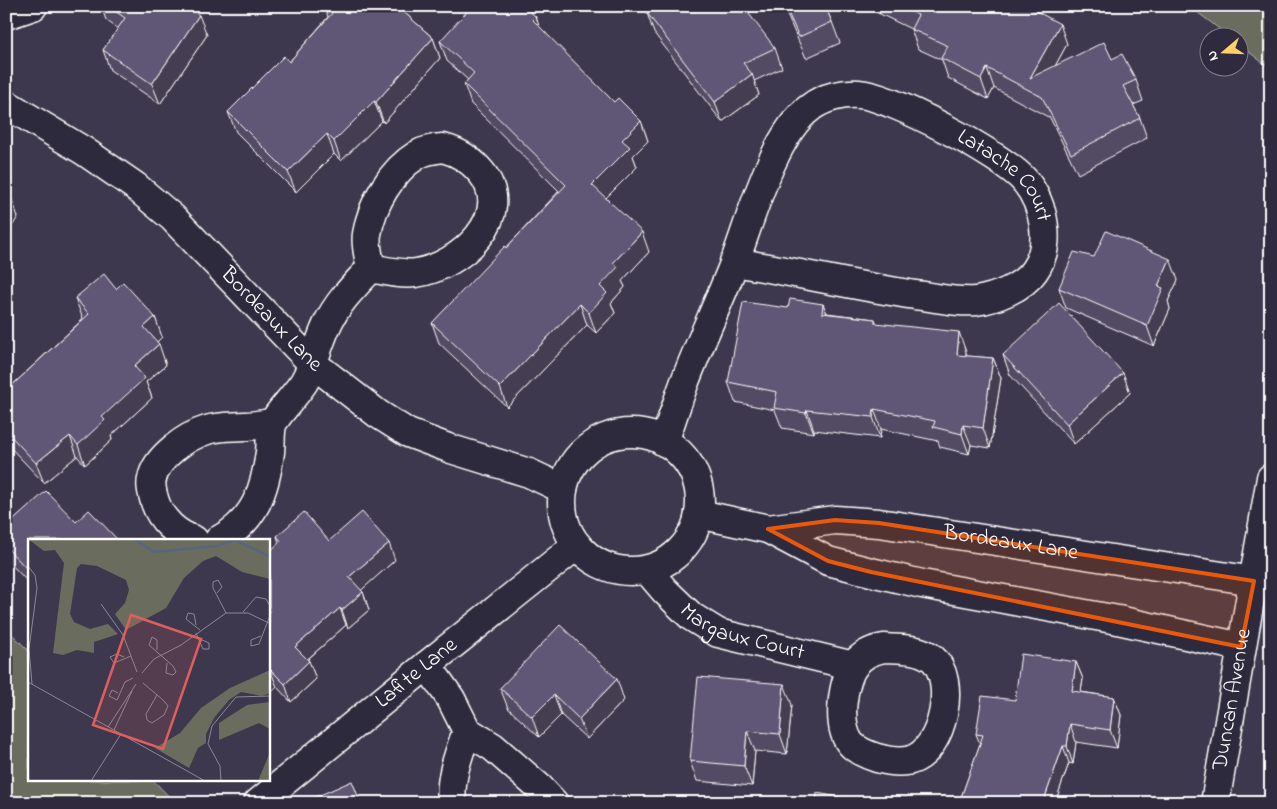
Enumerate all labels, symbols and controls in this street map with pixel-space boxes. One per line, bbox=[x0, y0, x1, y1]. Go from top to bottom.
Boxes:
north arrow bbox=[1200, 28, 1250, 78]
text: N bbox=[1202, 48, 1225, 64]
street label: Latache Court bbox=[951, 122, 1059, 225]
street label: Bordeaux Lane bbox=[212, 259, 329, 381]
street label: Bordeaux Lane bbox=[940, 517, 1080, 570]
inset map bbox=[28, 539, 270, 782]
street label: Margaux Court bbox=[671, 596, 808, 670]
street label: Duncan Avenue bbox=[1205, 626, 1261, 774]
street label: Lafite Lane bbox=[369, 630, 465, 717]

